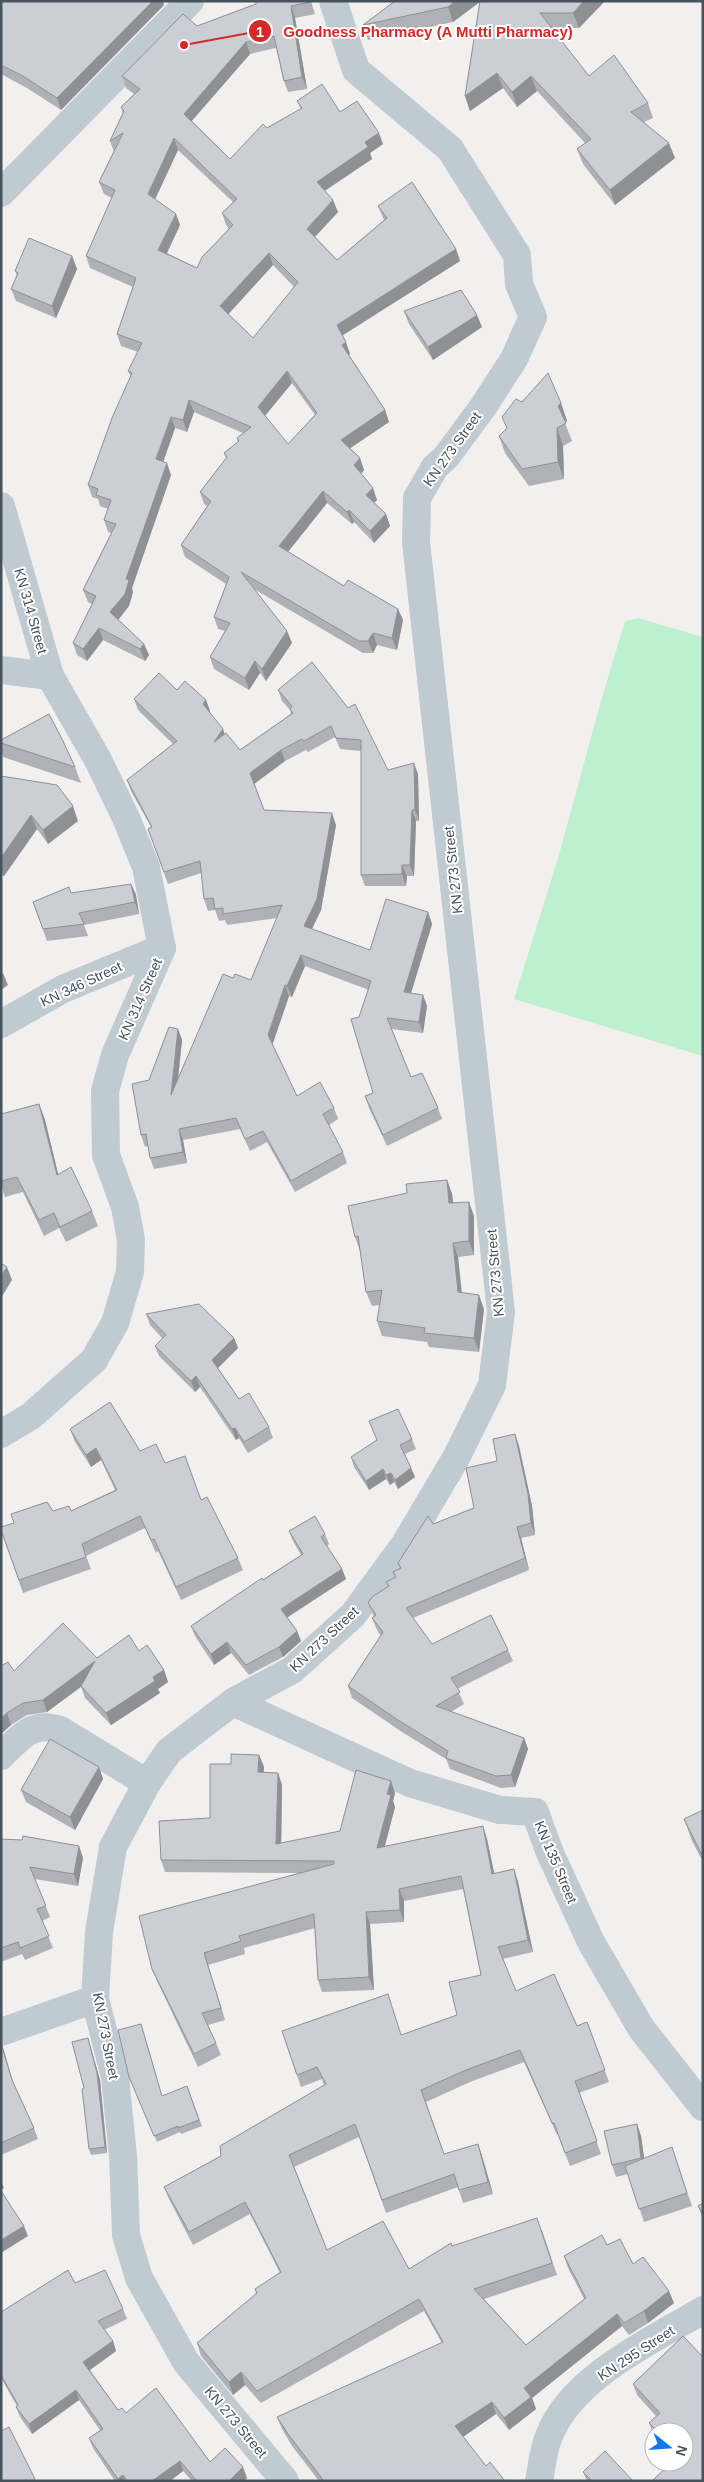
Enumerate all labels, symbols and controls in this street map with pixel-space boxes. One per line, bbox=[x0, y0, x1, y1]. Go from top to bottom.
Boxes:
callout: Goodness Pharmacy (A Mutti Pharmacy) bbox=[248, 16, 583, 46]
text: 1 bbox=[256, 23, 264, 40]
text: Goodness Pharmacy (A Mutti Pharmacy) bbox=[283, 23, 573, 40]
street label: KN 273 Street bbox=[420, 409, 484, 489]
street label: KN 314 Street bbox=[11, 567, 51, 656]
street label: KN 273 Street bbox=[440, 825, 466, 915]
street label: KN 314 Street bbox=[115, 955, 165, 1042]
street label: KN 346 Street bbox=[38, 958, 124, 1010]
street label: KN 273 Street bbox=[483, 1228, 507, 1317]
street label: KN 273 Street bbox=[286, 1603, 362, 1675]
street label: KN 135 Street bbox=[531, 1818, 581, 1906]
street label: KN 273 Street bbox=[90, 1991, 122, 2081]
street label: KN 295 Street bbox=[595, 2322, 677, 2384]
street label: KN 273 Street bbox=[202, 2383, 270, 2461]
north arrow bbox=[644, 2422, 694, 2472]
text: N bbox=[672, 2444, 691, 2458]

